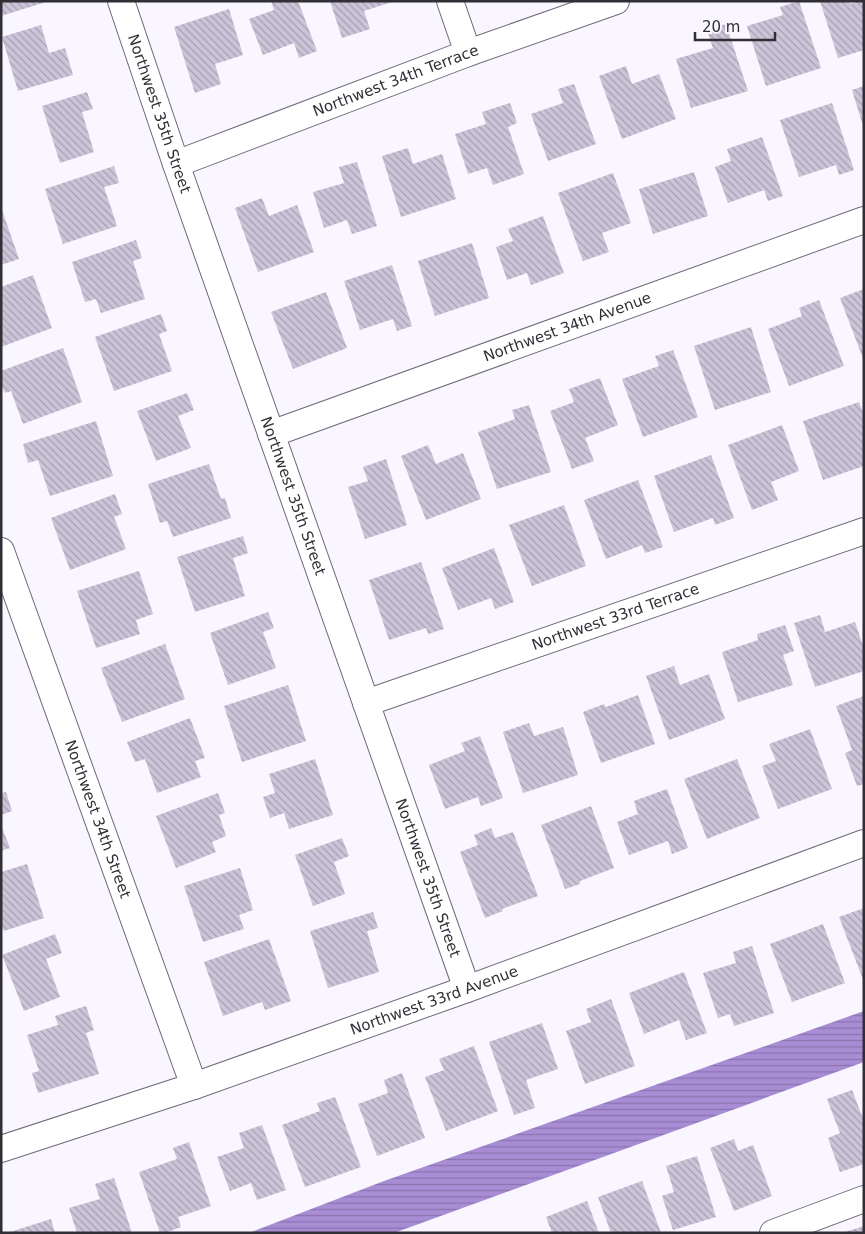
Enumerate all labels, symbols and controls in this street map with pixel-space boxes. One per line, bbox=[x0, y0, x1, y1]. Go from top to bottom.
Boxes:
scale bar bbox=[695, 10, 775, 42]
text: 20 m bbox=[702, 18, 740, 36]
street label: Northwest 35th Street bbox=[124, 32, 195, 196]
street label: Northwest 34th Terrace bbox=[310, 41, 481, 120]
street label: Northwest 34th Avenue bbox=[481, 289, 654, 366]
street label: Northwest 35th Street bbox=[257, 414, 329, 578]
street label: Northwest 33rd Terrace bbox=[529, 580, 702, 654]
street label: Northwest 34th Street bbox=[61, 738, 135, 901]
street label: Northwest 35th Street bbox=[392, 796, 464, 960]
street label: Northwest 33rd Avenue bbox=[348, 962, 521, 1039]

